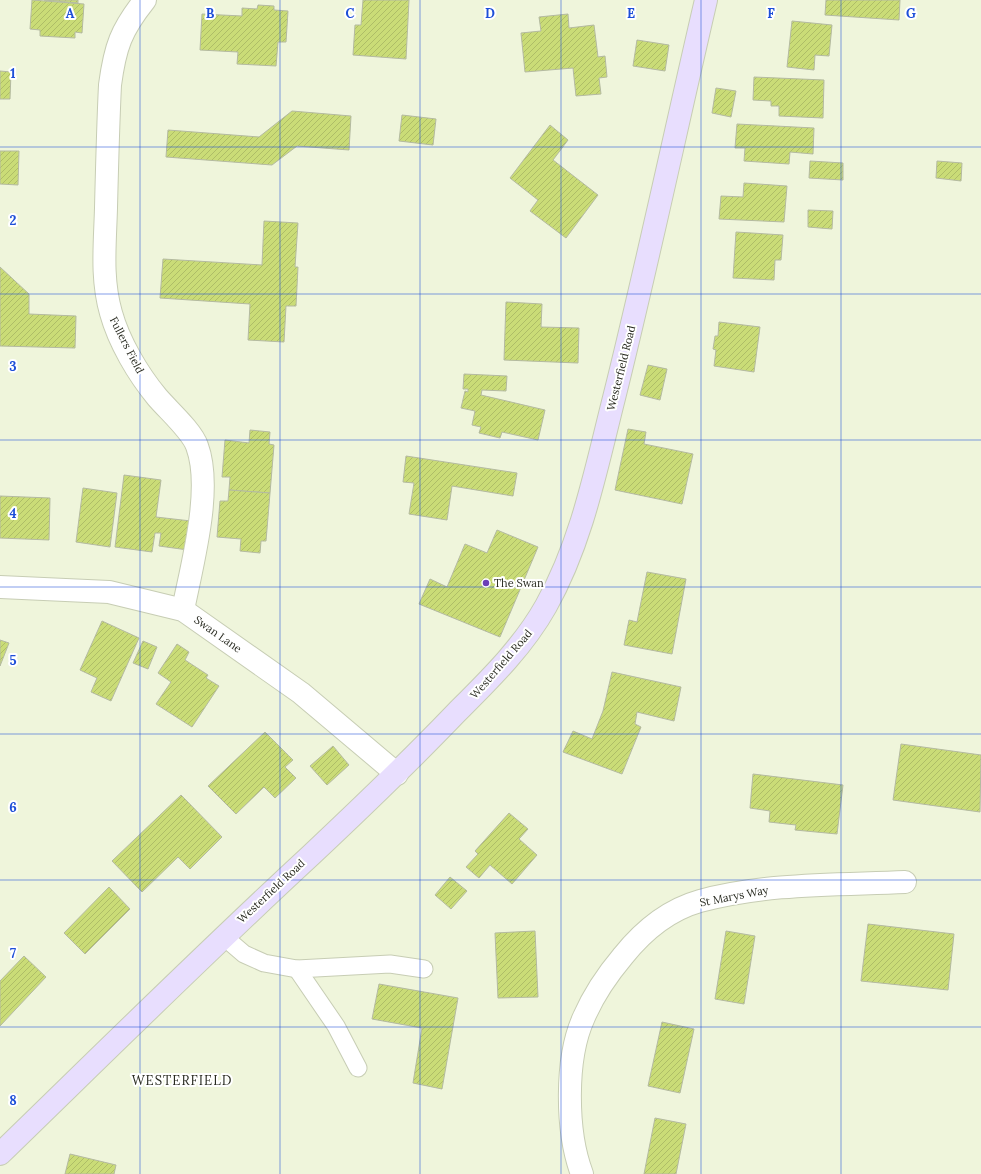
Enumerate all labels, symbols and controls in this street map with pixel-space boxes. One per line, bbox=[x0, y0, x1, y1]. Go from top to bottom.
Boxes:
text: A bbox=[66, 5, 75, 22]
text: B bbox=[206, 5, 215, 22]
text: C bbox=[346, 5, 355, 22]
text: D bbox=[485, 5, 495, 22]
text: E bbox=[627, 5, 635, 22]
text: F bbox=[767, 5, 775, 22]
text: G bbox=[906, 5, 916, 22]
text: 1 bbox=[10, 65, 16, 82]
text: 2 bbox=[10, 212, 17, 229]
street label: Fullers Field bbox=[107, 314, 147, 376]
street label: Westerfield Road bbox=[604, 324, 638, 412]
text: 3 bbox=[9, 358, 17, 375]
text: 4 bbox=[9, 505, 17, 522]
place label: The Swan bbox=[494, 576, 544, 590]
marker: The Swan bbox=[481, 578, 491, 588]
street label: Swan Lane bbox=[191, 612, 245, 656]
street label: Westerfield Road bbox=[467, 626, 535, 702]
text: 5 bbox=[9, 652, 17, 669]
text: 6 bbox=[9, 799, 17, 816]
street label: Westerfield Road bbox=[234, 856, 308, 926]
street label: St Marys Way bbox=[698, 882, 770, 910]
text: 7 bbox=[10, 945, 16, 962]
district label: WESTERFIELD bbox=[132, 1072, 232, 1089]
text: 8 bbox=[9, 1092, 17, 1109]

